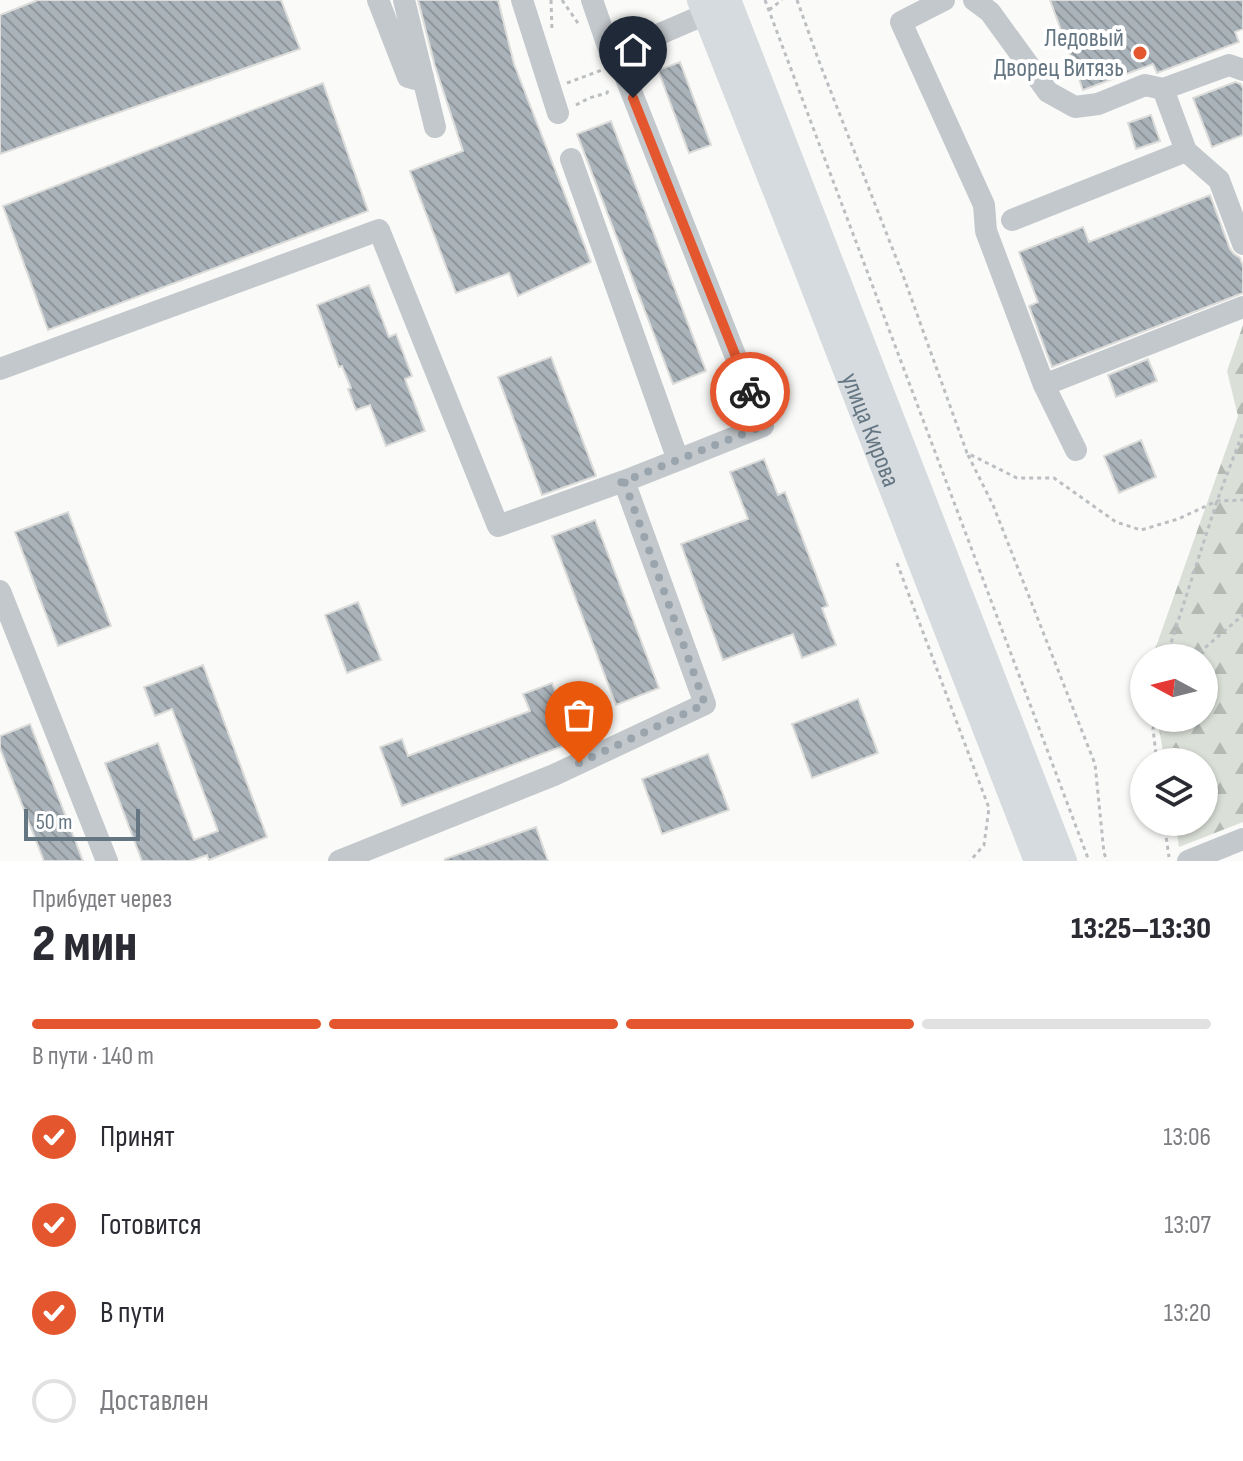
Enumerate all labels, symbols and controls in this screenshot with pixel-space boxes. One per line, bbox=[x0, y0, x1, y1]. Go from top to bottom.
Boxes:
pin bbox=[599, 16, 667, 98]
place label: Ледовый Дворец Витязь bbox=[994, 23, 1124, 84]
icon: home bbox=[611, 28, 655, 72]
marker: Ледовый Дворец Витязь bbox=[1131, 44, 1149, 62]
courier bbox=[710, 352, 790, 432]
street label: улица Кирова bbox=[834, 368, 906, 491]
icon: bike bbox=[728, 370, 772, 414]
north arrow bbox=[1130, 644, 1218, 732]
map controls bbox=[1130, 644, 1218, 836]
pin bbox=[545, 681, 613, 763]
icon: bag bbox=[557, 693, 601, 737]
button: layers bbox=[1130, 748, 1218, 836]
scale bar bbox=[24, 805, 140, 841]
text: 50 m bbox=[36, 809, 72, 836]
text: Прибудет через bbox=[32, 884, 172, 915]
text: 13:25–13:30 bbox=[1071, 911, 1211, 947]
text: 2 мин bbox=[32, 913, 137, 976]
text: В пути · 140 m bbox=[32, 1041, 154, 1072]
icon: check bbox=[32, 1115, 76, 1159]
text: Принят bbox=[100, 1119, 175, 1155]
text: 13:06 bbox=[1163, 1122, 1211, 1153]
icon: check bbox=[32, 1203, 76, 1247]
text: Готовится bbox=[100, 1207, 201, 1243]
text: 13:07 bbox=[1164, 1210, 1211, 1241]
icon: check bbox=[32, 1291, 76, 1335]
text: В пути bbox=[100, 1295, 165, 1331]
text: 13:20 bbox=[1164, 1298, 1211, 1329]
text: Доставлен bbox=[100, 1383, 209, 1419]

